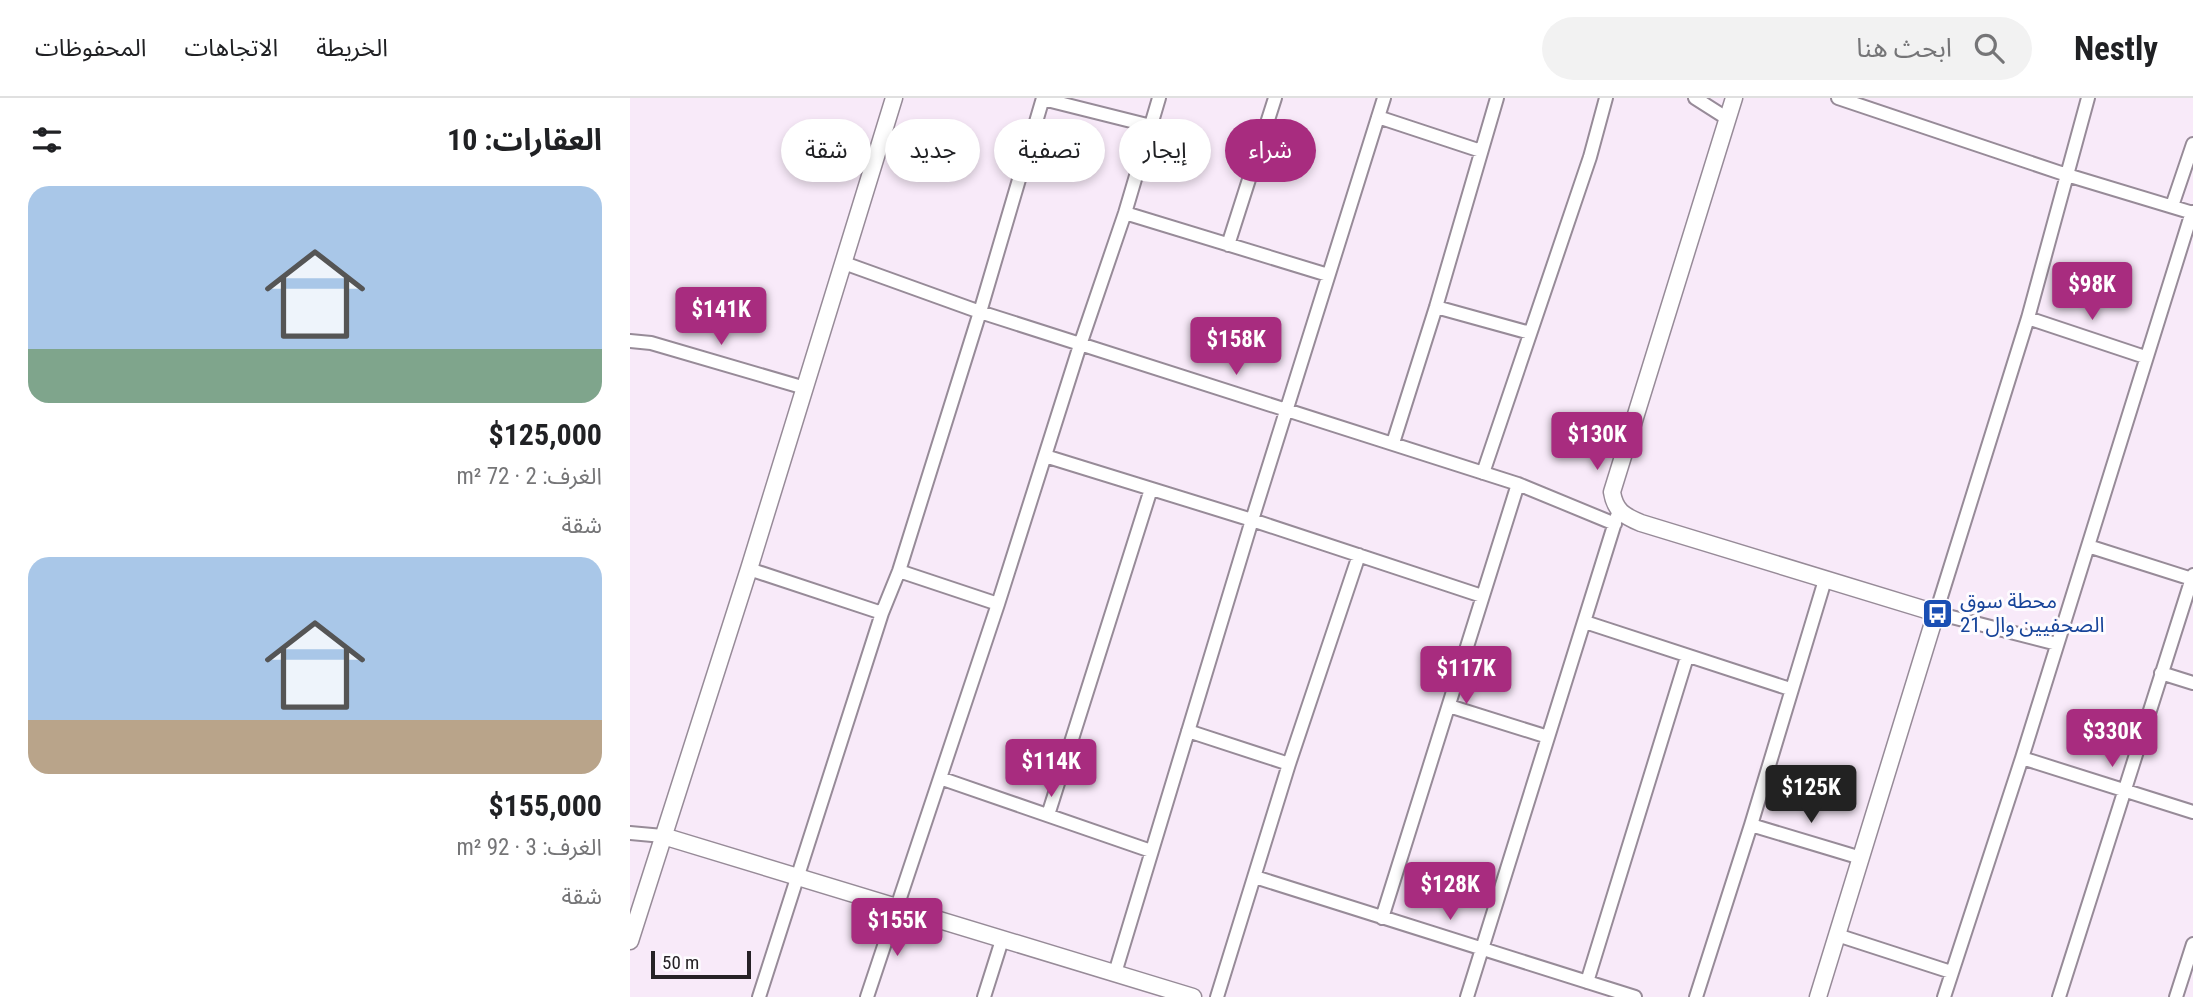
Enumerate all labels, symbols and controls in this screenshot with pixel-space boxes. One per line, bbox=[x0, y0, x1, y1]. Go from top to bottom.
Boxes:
search box bbox=[1542, 17, 2032, 80]
icon: search bbox=[1970, 29, 2008, 67]
text: Nestly bbox=[2074, 29, 2158, 68]
text: ابحث هنا bbox=[1856, 33, 1952, 63]
text: المحفوظات bbox=[35, 34, 146, 62]
text: الاتجاهات bbox=[184, 34, 278, 62]
text: الخريطة bbox=[316, 34, 388, 62]
chip: شقة bbox=[781, 119, 871, 182]
chip: جديد bbox=[885, 119, 980, 182]
chip: تصفية bbox=[994, 119, 1105, 182]
chip: إيجار bbox=[1119, 119, 1211, 182]
chip: شراء bbox=[1225, 119, 1316, 182]
icon: filters bbox=[28, 121, 66, 159]
text: العقارات: 10 bbox=[447, 122, 602, 157]
icon: home bbox=[252, 231, 378, 357]
pin: $98K bbox=[2051, 262, 2133, 322]
text: $98K bbox=[2068, 271, 2116, 298]
pin: $141K bbox=[672, 288, 770, 347]
text: $141K bbox=[691, 296, 751, 323]
pin: $158K bbox=[1187, 317, 1285, 377]
text: $158K bbox=[1206, 326, 1266, 353]
pin: $130K bbox=[1548, 412, 1646, 472]
text: $125,000 bbox=[489, 417, 602, 452]
text: $130K bbox=[1567, 421, 1627, 448]
text: الغرف: 2 · 72 m² bbox=[456, 463, 602, 490]
text: شقة bbox=[561, 512, 602, 539]
place label: محطة سوق الصحفيين وال 21 bbox=[1960, 589, 2105, 637]
bus stop icon: محطة سوق الصحفيين وال 21 bbox=[1920, 596, 1954, 630]
icon: home bbox=[252, 602, 378, 728]
pin: $117K bbox=[1417, 646, 1515, 706]
text: $117K bbox=[1436, 655, 1496, 682]
pin: $330K bbox=[2063, 710, 2161, 769]
text: $330K bbox=[2082, 718, 2142, 745]
pin: $114K bbox=[1002, 740, 1100, 799]
text: $114K bbox=[1021, 748, 1081, 775]
pin: $125K bbox=[1762, 766, 1860, 825]
text: $125K bbox=[1781, 774, 1841, 801]
text: $155,000 bbox=[489, 788, 602, 823]
text: الغرف: 3 · 92 m² bbox=[456, 834, 602, 861]
pin: $128K bbox=[1401, 862, 1499, 922]
text: $128K bbox=[1420, 871, 1480, 898]
text: شقة bbox=[561, 883, 602, 910]
pin: $155K bbox=[848, 898, 946, 958]
text: $155K bbox=[867, 907, 927, 934]
scale bar bbox=[651, 948, 751, 980]
text: 50 m bbox=[662, 951, 699, 974]

